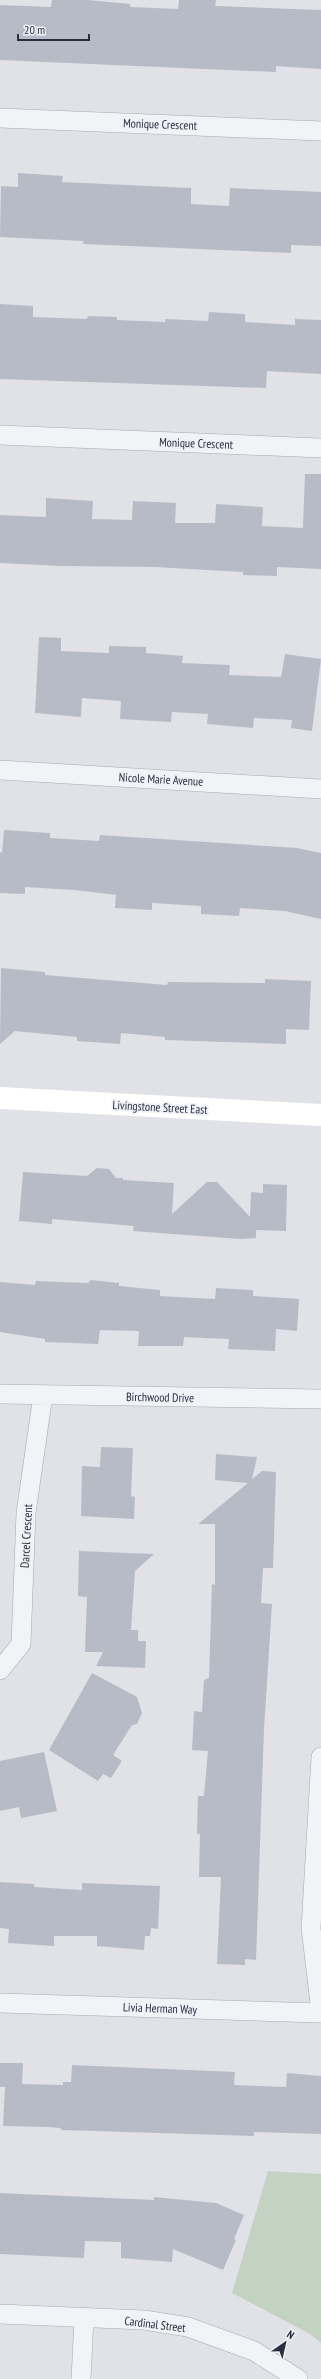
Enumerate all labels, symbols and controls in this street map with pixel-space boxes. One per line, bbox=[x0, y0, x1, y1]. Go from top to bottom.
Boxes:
scale bar bbox=[18, 16, 89, 42]
text: 20 m bbox=[24, 22, 45, 37]
street label: Monique Crescent bbox=[123, 115, 198, 133]
street label: Monique Crescent bbox=[159, 434, 234, 452]
street label: Nicole Marie Avenue bbox=[118, 769, 204, 789]
street label: Livingstone Street East bbox=[112, 1097, 209, 1117]
street label: Birchwood Drive bbox=[126, 1389, 194, 1405]
street label: Darcel Crescent bbox=[17, 1503, 35, 1568]
street label: Livia Herman Way bbox=[123, 1999, 198, 2017]
street label: Cardinal Street bbox=[124, 2313, 187, 2335]
north arrow bbox=[265, 2323, 305, 2363]
text: N bbox=[284, 2327, 297, 2342]

